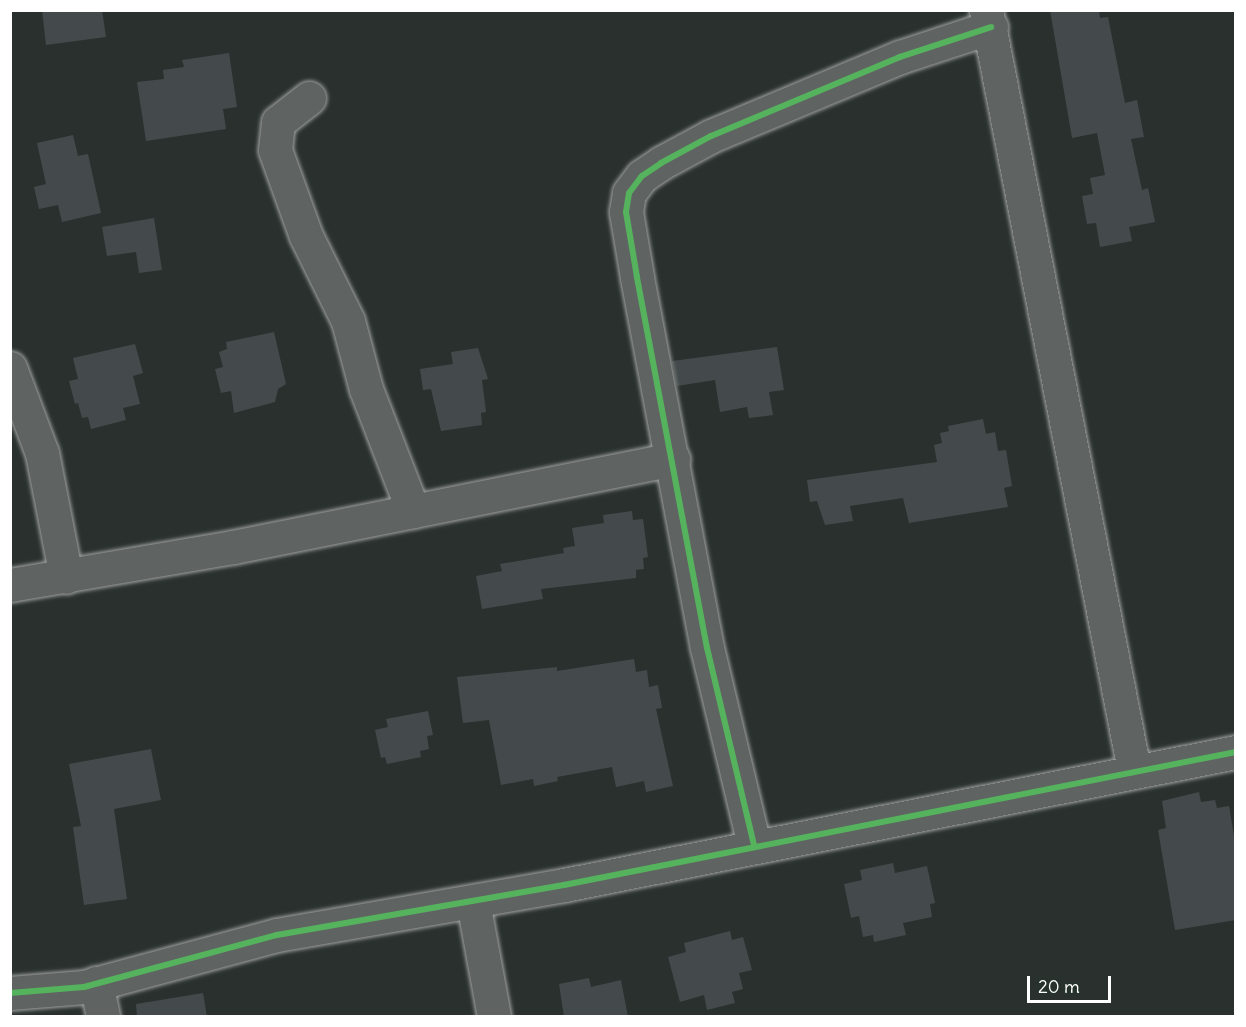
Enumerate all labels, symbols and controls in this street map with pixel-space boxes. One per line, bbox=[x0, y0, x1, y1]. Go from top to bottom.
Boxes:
scale bar bbox=[1030, 964, 1114, 1002]
text: 20 m bbox=[1038, 975, 1080, 998]

